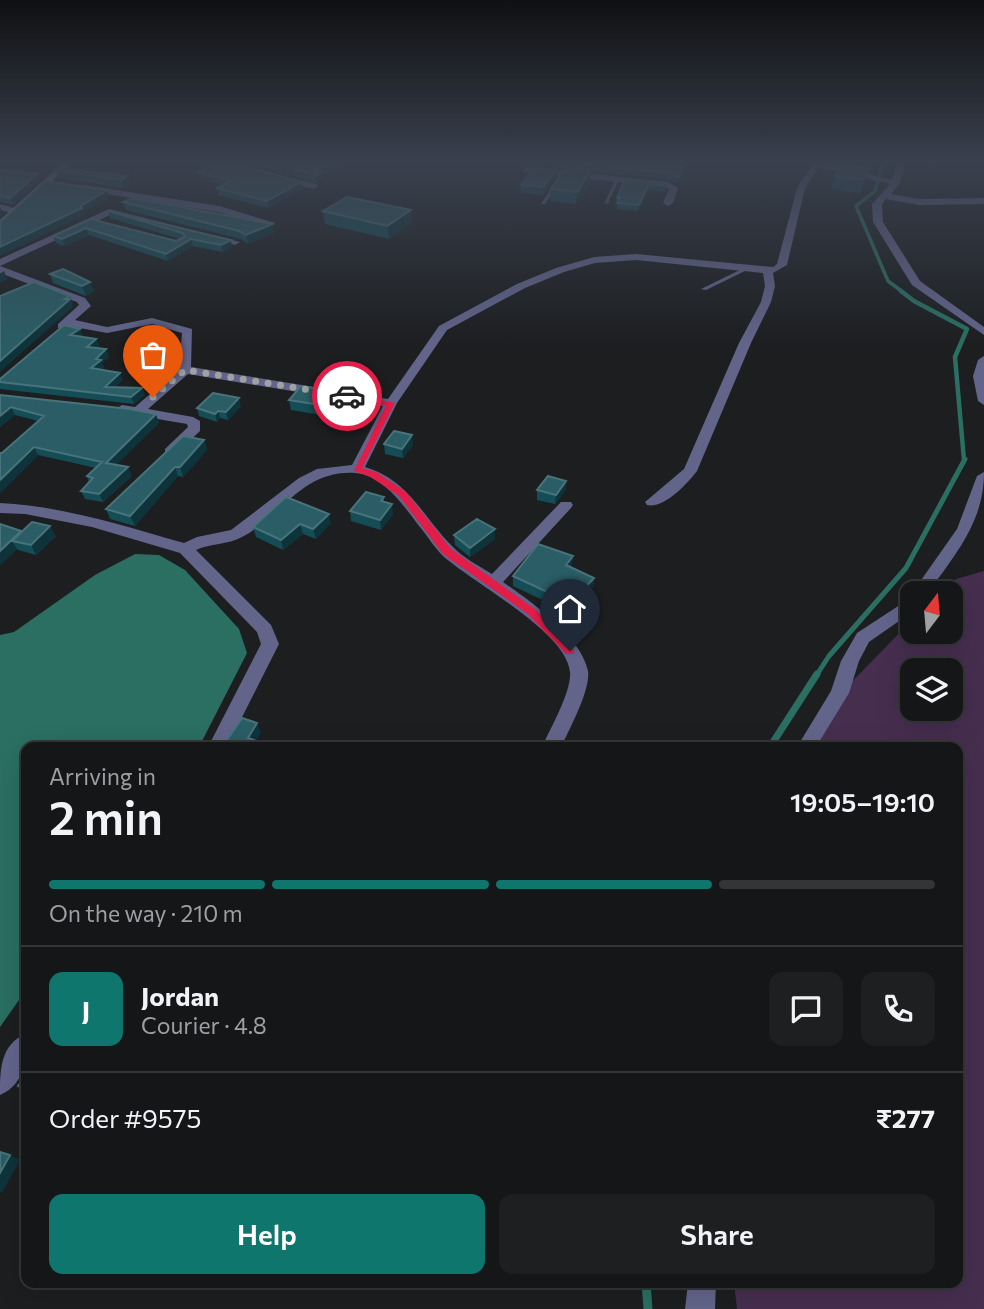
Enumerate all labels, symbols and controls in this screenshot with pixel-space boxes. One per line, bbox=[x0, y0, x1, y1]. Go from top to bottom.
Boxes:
pin bbox=[123, 325, 183, 397]
icon: bag bbox=[134, 336, 172, 374]
courier bbox=[312, 361, 382, 431]
icon: car bbox=[328, 377, 366, 415]
pin bbox=[540, 579, 600, 651]
north arrow bbox=[900, 581, 962, 644]
map controls bbox=[900, 581, 963, 721]
icon: home bbox=[551, 590, 589, 628]
button: layers bbox=[900, 658, 963, 721]
text: Arriving in bbox=[49, 762, 156, 790]
text: 19:05–19:10 bbox=[790, 786, 935, 817]
text: 2 min bbox=[49, 788, 163, 844]
text: On the way · 210 m bbox=[49, 899, 243, 927]
button: chat bbox=[769, 972, 843, 1046]
button: phone bbox=[861, 972, 935, 1046]
text: Jordan bbox=[141, 980, 219, 1011]
text: J bbox=[82, 994, 90, 1025]
text: Courier · 4.8 bbox=[141, 1011, 267, 1039]
text: Order #9575 bbox=[49, 1102, 201, 1133]
text: ₹277 bbox=[876, 1102, 935, 1133]
button: Help bbox=[49, 1194, 485, 1274]
button: Share bbox=[499, 1194, 935, 1274]

